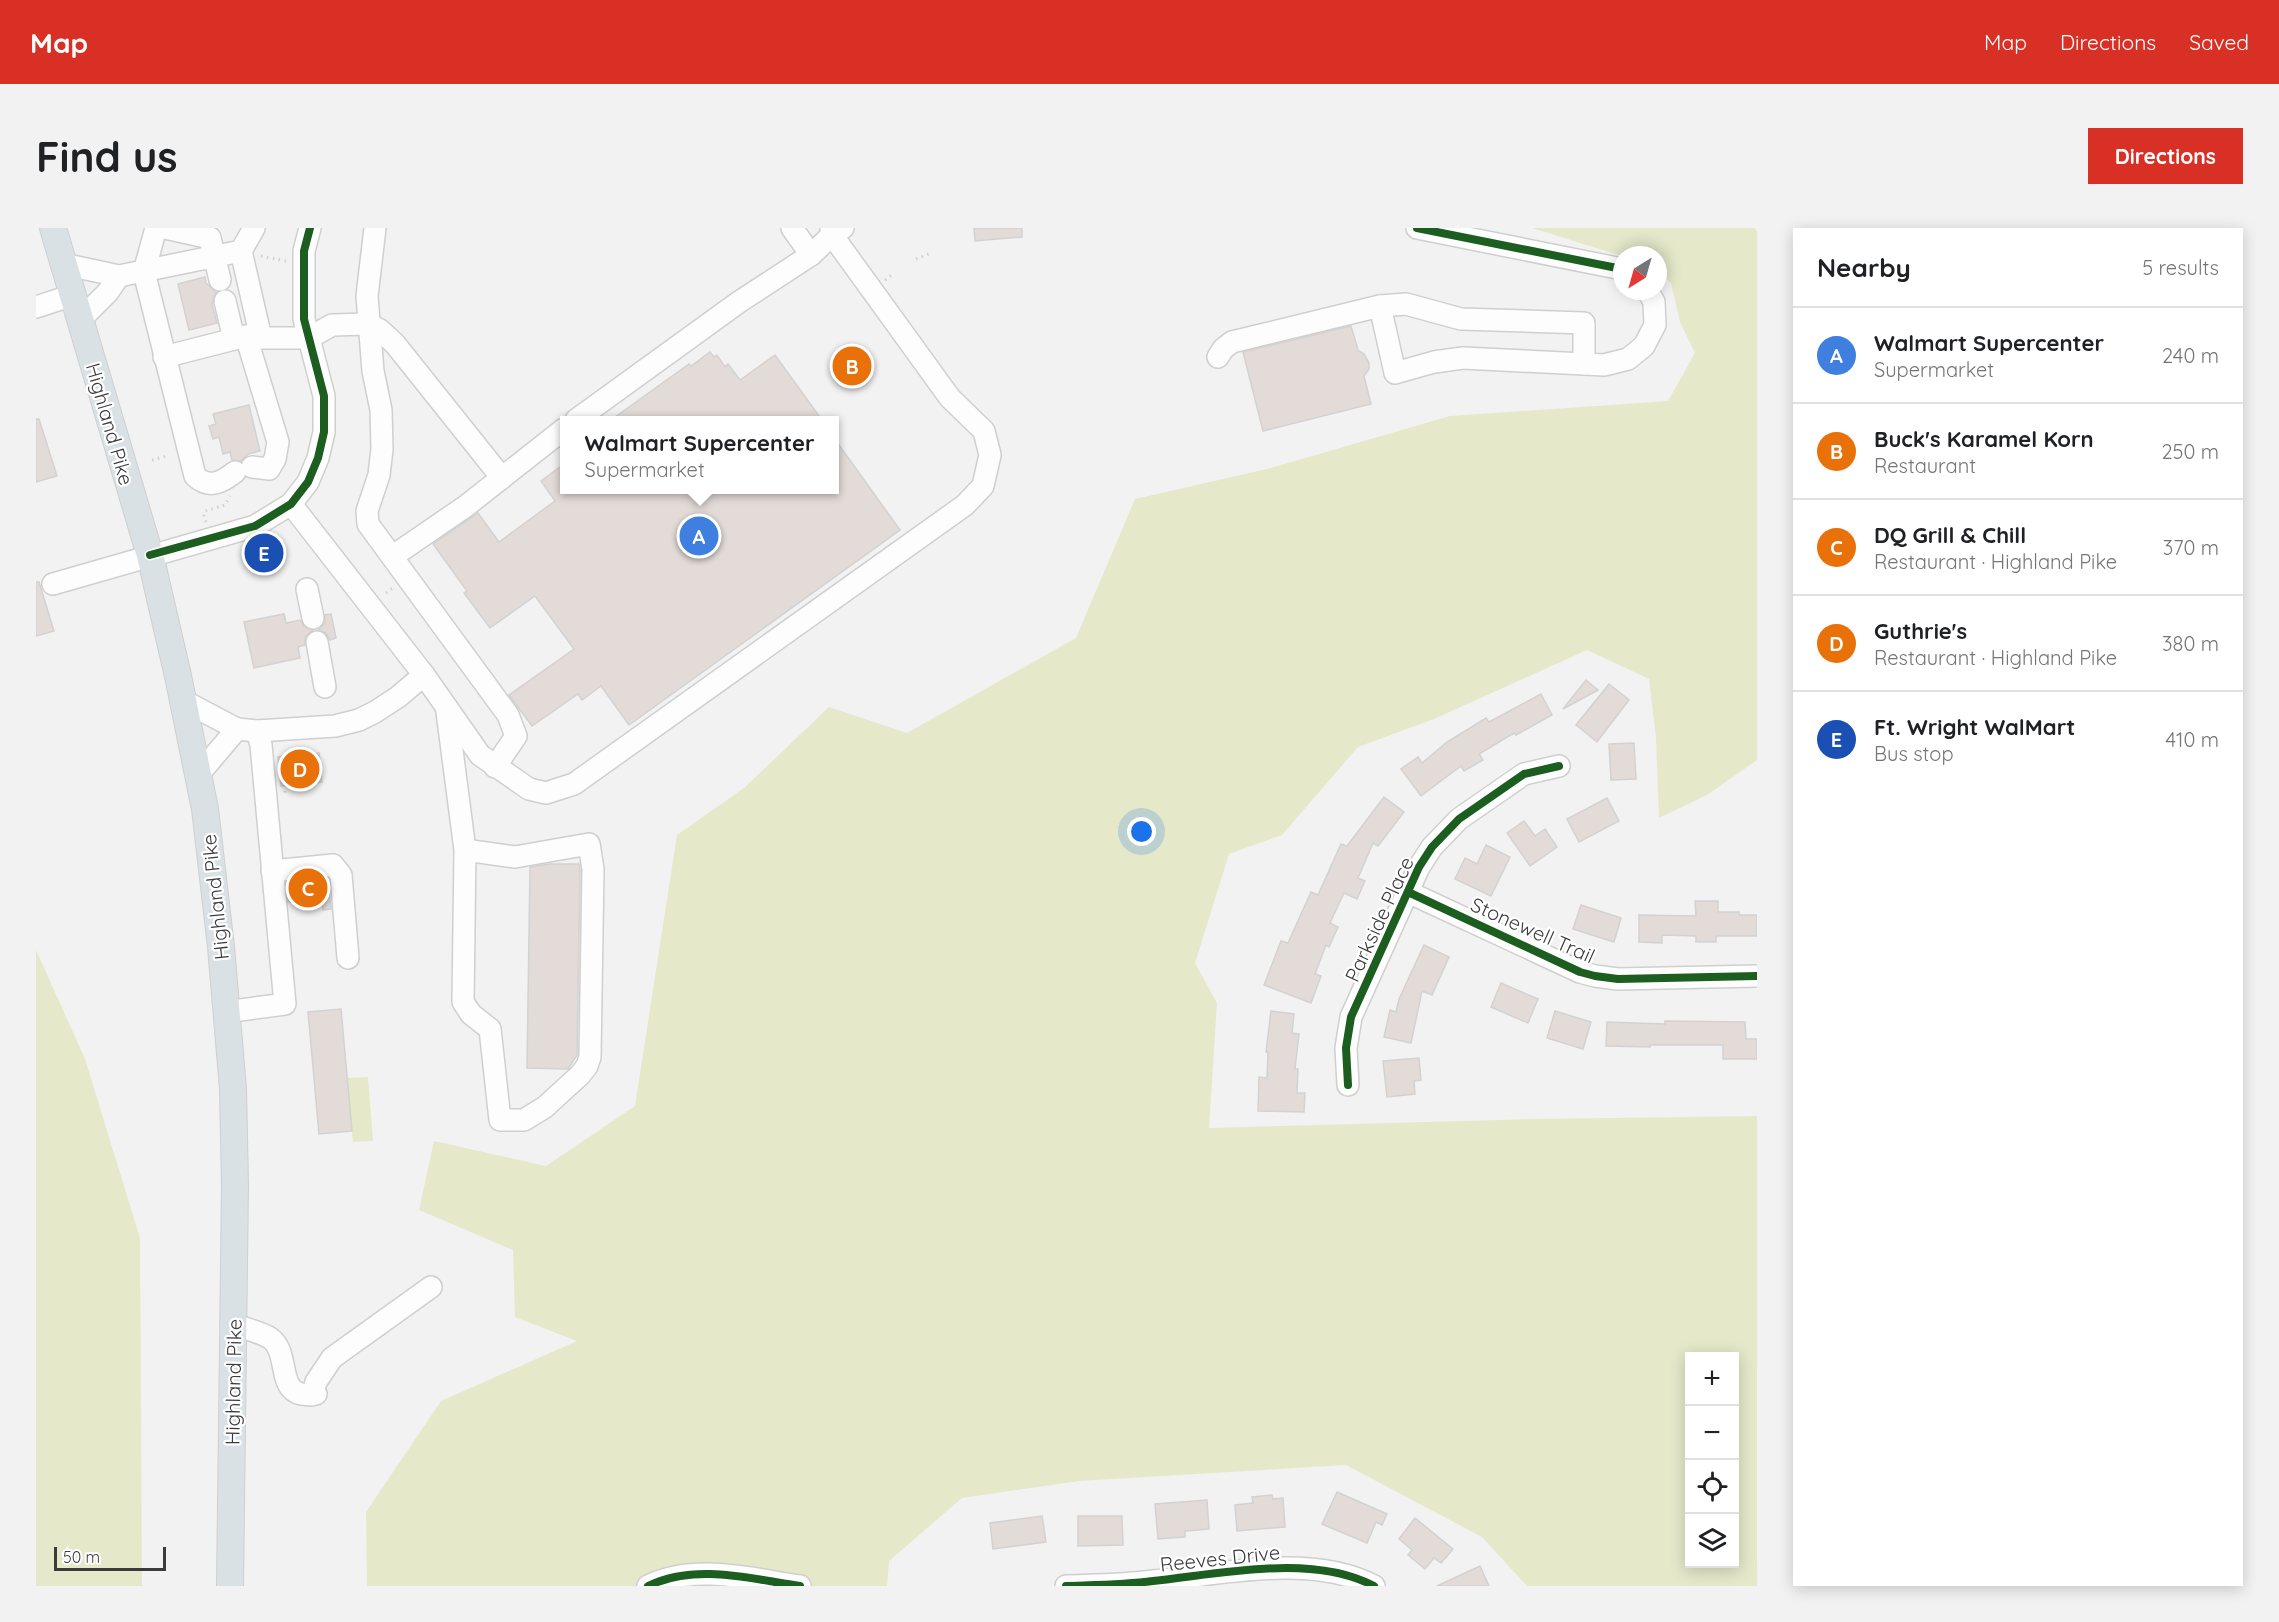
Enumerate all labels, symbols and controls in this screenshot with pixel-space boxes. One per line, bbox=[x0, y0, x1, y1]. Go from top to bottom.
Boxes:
text: Map bbox=[30, 25, 88, 60]
text: Map bbox=[1984, 29, 2027, 55]
text: Directions bbox=[2060, 29, 2156, 55]
text: Saved bbox=[2189, 29, 2249, 55]
button: Directions bbox=[2088, 128, 2243, 184]
text: Find us bbox=[36, 130, 178, 183]
north arrow bbox=[1613, 246, 1667, 300]
text: Nearby bbox=[1817, 251, 1911, 284]
text: 5 results bbox=[2142, 255, 2219, 280]
text: Walmart Supercenter bbox=[1874, 329, 2104, 357]
text: A bbox=[1830, 343, 1843, 368]
text: 240 m bbox=[2162, 343, 2219, 368]
pin: B bbox=[832, 344, 872, 388]
text: Supermarket bbox=[1874, 357, 1994, 382]
street label: Highland Pike bbox=[81, 360, 139, 488]
popup bbox=[560, 416, 839, 494]
text: Buck's Karamel Korn bbox=[1874, 425, 2094, 453]
text: Walmart Supercenter bbox=[585, 429, 814, 457]
text: B bbox=[1830, 439, 1843, 464]
text: 250 m bbox=[2161, 439, 2219, 464]
text: Restaurant bbox=[1874, 453, 1976, 478]
text: Supermarket bbox=[585, 457, 705, 482]
pin: A bbox=[680, 514, 718, 558]
text: DQ Grill & Chill bbox=[1874, 521, 2026, 549]
pin: E bbox=[244, 530, 284, 576]
text: C bbox=[1830, 535, 1843, 560]
text: 370 m bbox=[2163, 535, 2219, 560]
text: Restaurant · Highland Pike bbox=[1874, 549, 2117, 574]
text: Guthrie's bbox=[1874, 617, 1967, 645]
text: D bbox=[1829, 631, 1844, 656]
text: 380 m bbox=[2162, 631, 2219, 656]
text: Restaurant · Highland Pike bbox=[1874, 645, 2117, 670]
text: Ft. Wright WalMart bbox=[1874, 713, 2075, 741]
text: E bbox=[1831, 727, 1842, 752]
text: 410 m bbox=[2166, 727, 2219, 752]
text: Bus stop bbox=[1874, 741, 1954, 766]
pin: D bbox=[280, 746, 320, 792]
your location bbox=[1127, 817, 1156, 846]
street label: Highland Pike bbox=[196, 833, 234, 961]
street label: Parkside Place bbox=[1339, 852, 1419, 986]
pin: C bbox=[288, 866, 328, 910]
street label: Stonewell Trail bbox=[1467, 891, 1599, 969]
street label: Highland Pike bbox=[219, 1319, 247, 1445]
map controls bbox=[1685, 1352, 1739, 1568]
button: + bbox=[1685, 1352, 1739, 1406]
button: − bbox=[1685, 1406, 1739, 1460]
button: locate bbox=[1685, 1460, 1739, 1514]
button: layers bbox=[1685, 1514, 1739, 1568]
street label: Reeves Drive bbox=[1159, 1539, 1281, 1577]
scale bar bbox=[54, 1544, 166, 1572]
text: 50 m bbox=[63, 1547, 100, 1567]

